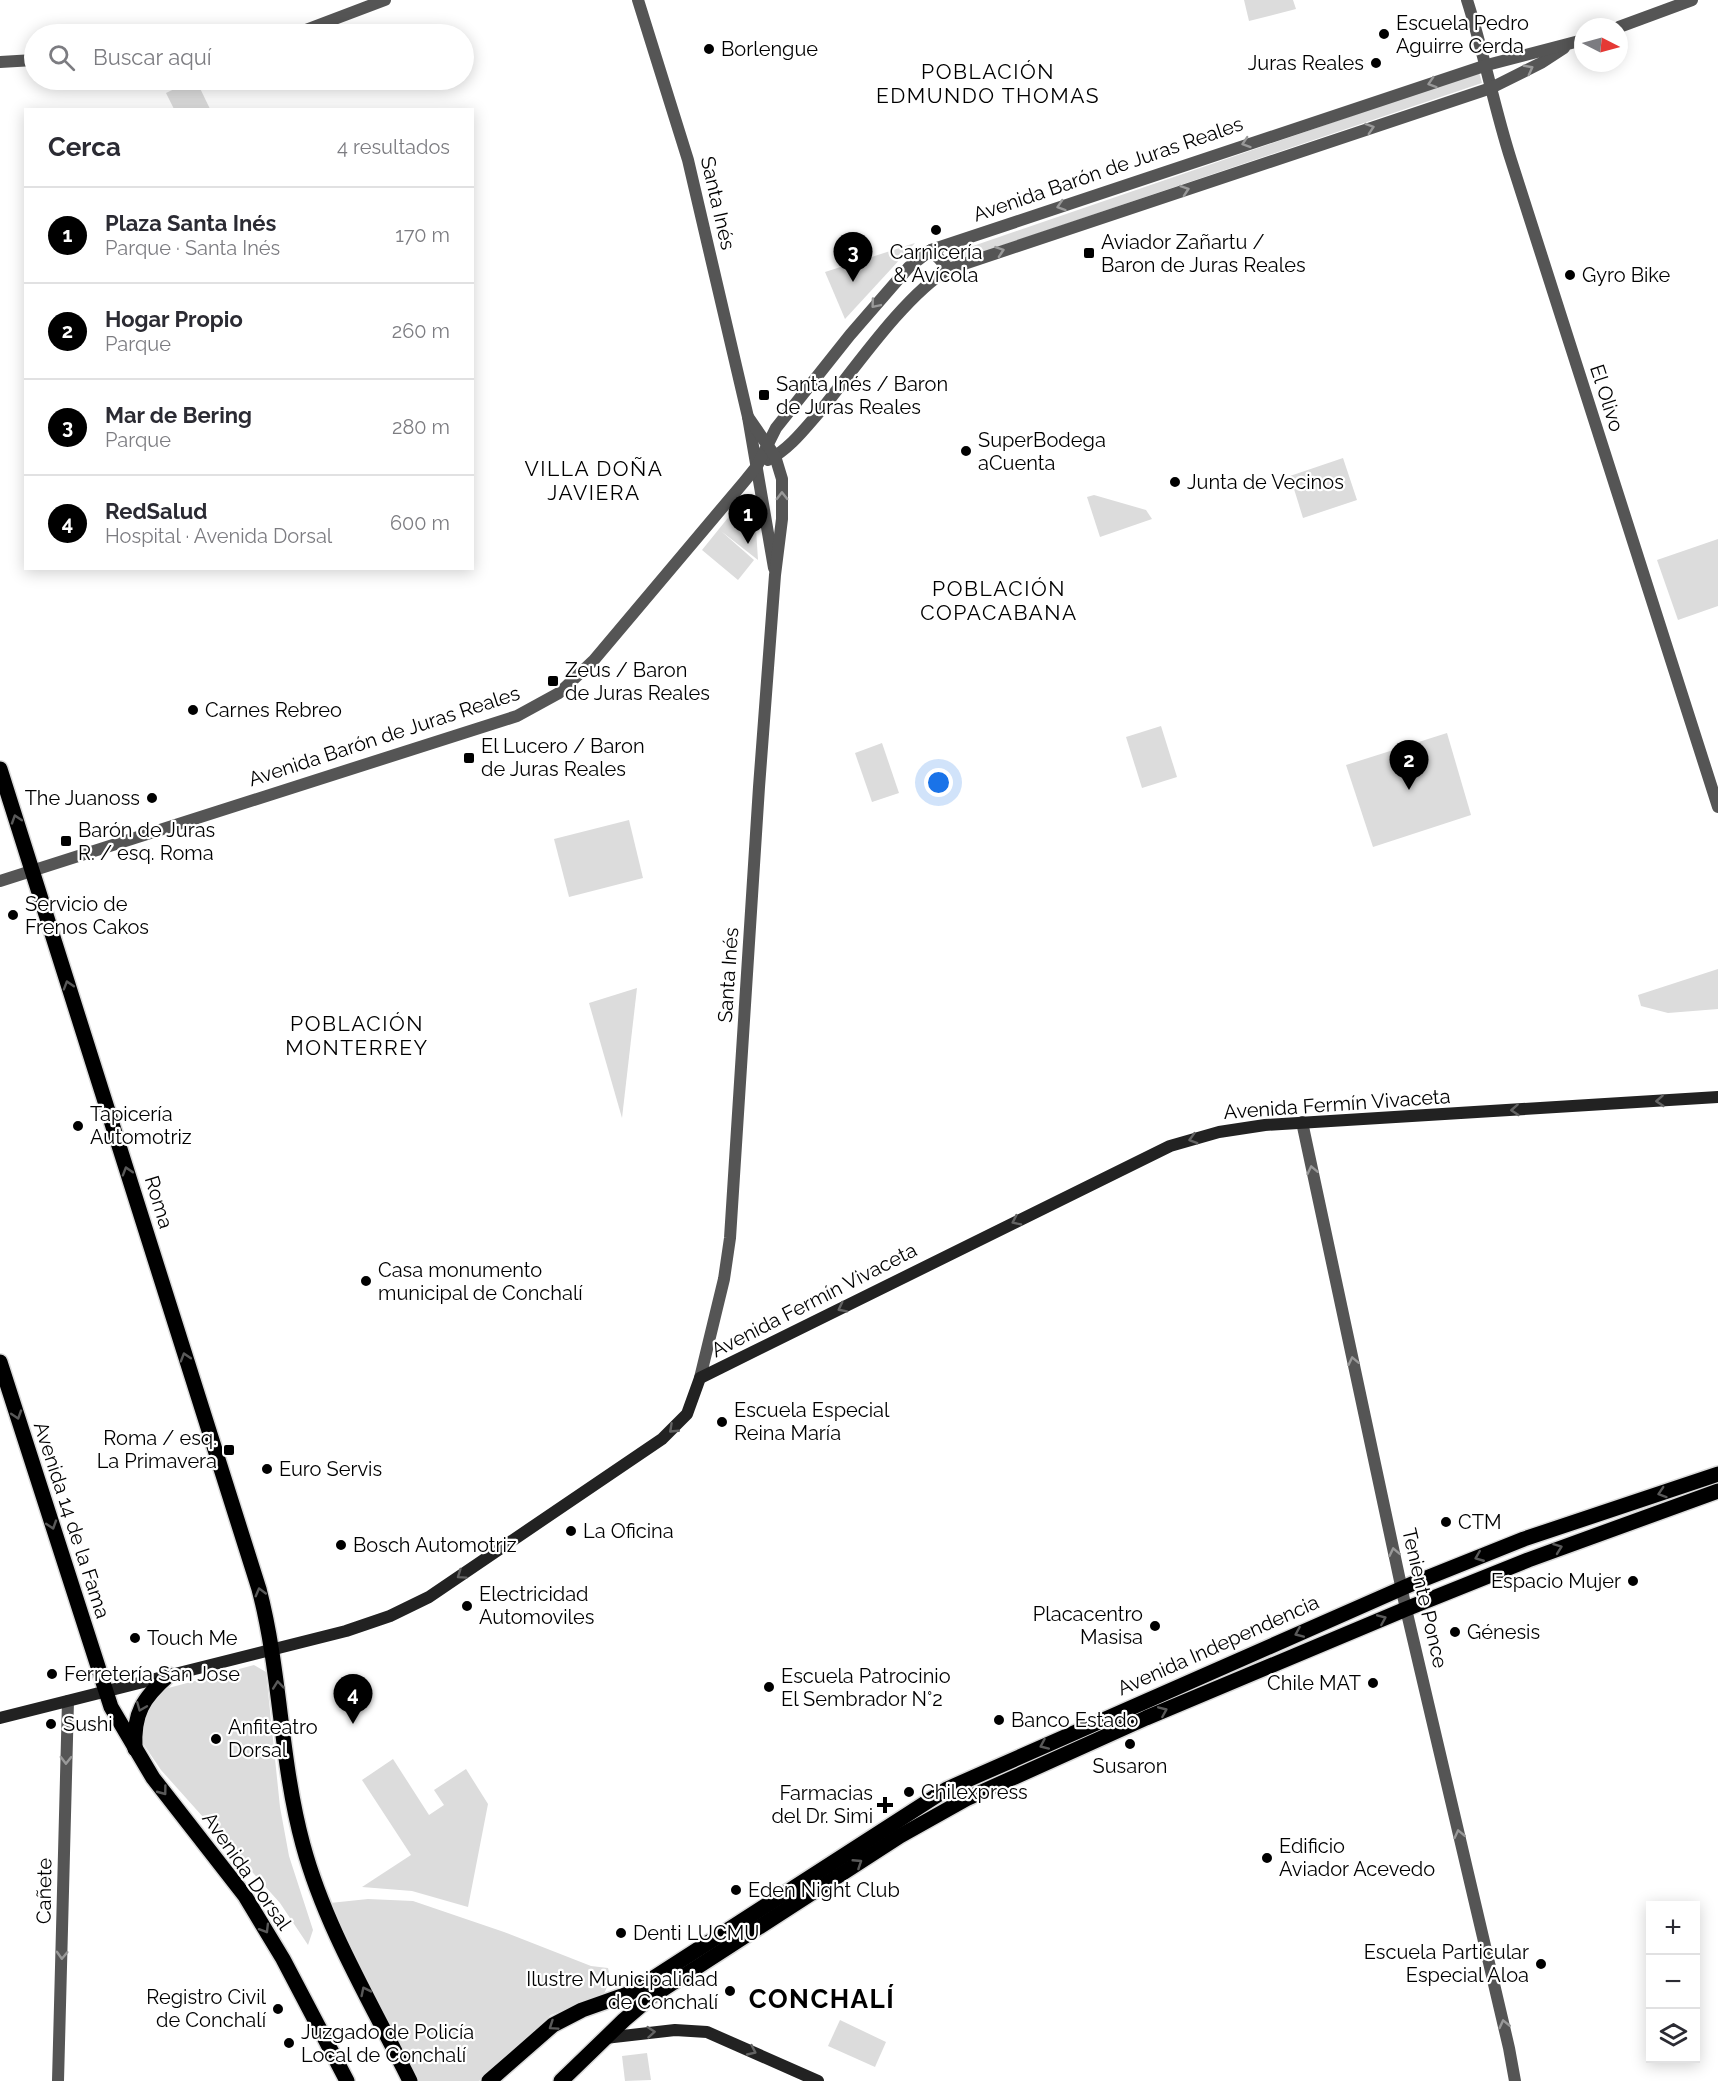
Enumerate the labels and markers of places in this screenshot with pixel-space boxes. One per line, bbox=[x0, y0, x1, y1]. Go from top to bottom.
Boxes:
place label: Escuela Pedro Aguirre Cerda bbox=[1396, 11, 1529, 58]
marker: Escuela Pedro Aguirre Cerda bbox=[1377, 27, 1391, 41]
place label: Borlengue bbox=[721, 37, 818, 61]
marker: Borlengue bbox=[702, 42, 716, 56]
place label: Juras Reales bbox=[1248, 51, 1364, 75]
marker: Juras Reales bbox=[1369, 56, 1383, 70]
marker: Carnicería & Avícola bbox=[929, 223, 943, 237]
place label: Aviador Zañartu / Baron de Juras Reales bbox=[1101, 230, 1306, 277]
pin: 3 bbox=[834, 232, 872, 282]
place label: Carnicería & Avícola bbox=[890, 240, 982, 287]
marker: Aviador Zañartu / Baron de Juras Reales bbox=[1082, 246, 1096, 260]
place label: Gyro Bike bbox=[1582, 263, 1670, 287]
marker: Gyro Bike bbox=[1563, 268, 1577, 282]
place label: Santa Inés / Baron de Juras Reales bbox=[776, 372, 948, 419]
marker: Santa Inés / Baron de Juras Reales bbox=[757, 388, 771, 402]
place label: SuperBodega aCuenta bbox=[978, 428, 1106, 475]
marker: SuperBodega aCuenta bbox=[959, 444, 973, 458]
place label: Junta de Vecinos bbox=[1187, 470, 1344, 494]
marker: Junta de Vecinos bbox=[1168, 475, 1182, 489]
pin: 1 bbox=[728, 494, 768, 544]
place label: Zeus / Baron de Juras Reales bbox=[565, 658, 710, 705]
marker: Zeus / Baron de Juras Reales bbox=[546, 674, 560, 688]
place label: Carnes Rebreo bbox=[205, 698, 342, 722]
marker: Carnes Rebreo bbox=[186, 703, 200, 717]
place label: El Lucero / Baron de Juras Reales bbox=[481, 734, 645, 781]
pin: 2 bbox=[1390, 740, 1428, 790]
marker: El Lucero / Baron de Juras Reales bbox=[462, 751, 476, 765]
place label: The Juanoss bbox=[25, 786, 140, 810]
marker: The Juanoss bbox=[145, 791, 159, 805]
place label: Barón de Juras R. / esq. Roma bbox=[78, 818, 215, 865]
marker: Barón de Juras R. / esq. Roma bbox=[59, 834, 73, 848]
place label: Servicio de Frenos Cakos bbox=[25, 892, 149, 939]
marker: Servicio de Frenos Cakos bbox=[6, 908, 20, 922]
place label: Tapicería Automotriz bbox=[90, 1102, 192, 1149]
marker: Tapicería Automotriz bbox=[71, 1119, 85, 1133]
place label: Casa monumento municipal de Conchalí bbox=[378, 1258, 583, 1305]
marker: Casa monumento municipal de Conchalí bbox=[359, 1274, 373, 1288]
place label: Escuela Especial Reina María bbox=[734, 1398, 890, 1445]
marker: Escuela Especial Reina María bbox=[715, 1415, 729, 1429]
place label: Roma / esq. La Primavera bbox=[97, 1426, 217, 1473]
marker: Roma / esq. La Primavera bbox=[222, 1443, 236, 1457]
place label: Euro Servis bbox=[279, 1457, 382, 1481]
marker: Euro Servis bbox=[260, 1462, 274, 1476]
place label: CTM bbox=[1458, 1510, 1501, 1534]
marker: CTM bbox=[1439, 1515, 1453, 1529]
place label: La Oficina bbox=[583, 1519, 674, 1543]
marker: La Oficina bbox=[564, 1524, 578, 1538]
place label: Bosch Automotriz bbox=[353, 1533, 517, 1557]
marker: Bosch Automotriz bbox=[334, 1538, 348, 1552]
place label: Espacio Mujer bbox=[1491, 1569, 1621, 1593]
marker: Espacio Mujer bbox=[1626, 1574, 1640, 1588]
place label: Electricidad Automoviles bbox=[479, 1582, 594, 1629]
marker: Electricidad Automoviles bbox=[460, 1599, 474, 1613]
place label: Placacentro Masisa bbox=[1033, 1602, 1143, 1649]
marker: Placacentro Masisa bbox=[1148, 1619, 1162, 1633]
place label: Génesis bbox=[1467, 1620, 1540, 1644]
marker: Génesis bbox=[1448, 1625, 1462, 1639]
place label: Touch Me bbox=[147, 1626, 238, 1650]
marker: Touch Me bbox=[128, 1631, 142, 1645]
place label: Ferretería San Jose bbox=[64, 1662, 240, 1686]
place label: Escuela Patrocinio El Sembrador N°2 bbox=[781, 1664, 951, 1711]
marker: Ferretería San Jose bbox=[45, 1667, 59, 1681]
place label: Chile MAT bbox=[1267, 1671, 1361, 1695]
pin: 4 bbox=[334, 1674, 372, 1724]
marker: Chile MAT bbox=[1366, 1676, 1380, 1690]
marker: Escuela Patrocinio El Sembrador N°2 bbox=[762, 1680, 776, 1694]
place label: Banco Estado bbox=[1011, 1708, 1139, 1732]
place label: Sushi bbox=[63, 1712, 113, 1736]
marker: Banco Estado bbox=[992, 1713, 1006, 1727]
place label: Anfiteatro Dorsal bbox=[228, 1715, 318, 1762]
marker: Sushi bbox=[44, 1717, 58, 1731]
marker: Anfiteatro Dorsal bbox=[209, 1732, 223, 1746]
marker: Susaron bbox=[1123, 1737, 1137, 1751]
place label: Susaron bbox=[1093, 1754, 1167, 1778]
place label: Chilexpress bbox=[921, 1780, 1028, 1804]
place label: Farmacias del Dr. Simi bbox=[771, 1781, 873, 1828]
marker: Chilexpress bbox=[902, 1785, 916, 1799]
marker: Farmacias del Dr. Simi bbox=[878, 1798, 892, 1812]
place label: Edificio Aviador Acevedo bbox=[1279, 1834, 1435, 1881]
marker: Edificio Aviador Acevedo bbox=[1260, 1851, 1274, 1865]
place label: Eden Night Club bbox=[748, 1878, 900, 1902]
marker: Eden Night Club bbox=[729, 1883, 743, 1897]
place label: Denti LUCMU bbox=[633, 1921, 759, 1945]
marker: Denti LUCMU bbox=[614, 1926, 628, 1940]
place label: Escuela Particular Especial Aloa bbox=[1364, 1940, 1529, 1987]
marker: Escuela Particular Especial Aloa bbox=[1534, 1957, 1548, 1971]
place label: Ilustre Municipalidad de Conchalí bbox=[526, 1967, 719, 2014]
marker: Ilustre Municipalidad de Conchalí bbox=[723, 1984, 737, 1998]
place label: Registro Civil de Conchalí bbox=[146, 1985, 267, 2032]
marker: Registro Civil de Conchalí bbox=[271, 2002, 285, 2016]
place label: Juzgado de Policía Local de Conchalí bbox=[301, 2020, 474, 2067]
marker: Juzgado de Policía Local de Conchalí bbox=[282, 2036, 296, 2050]

